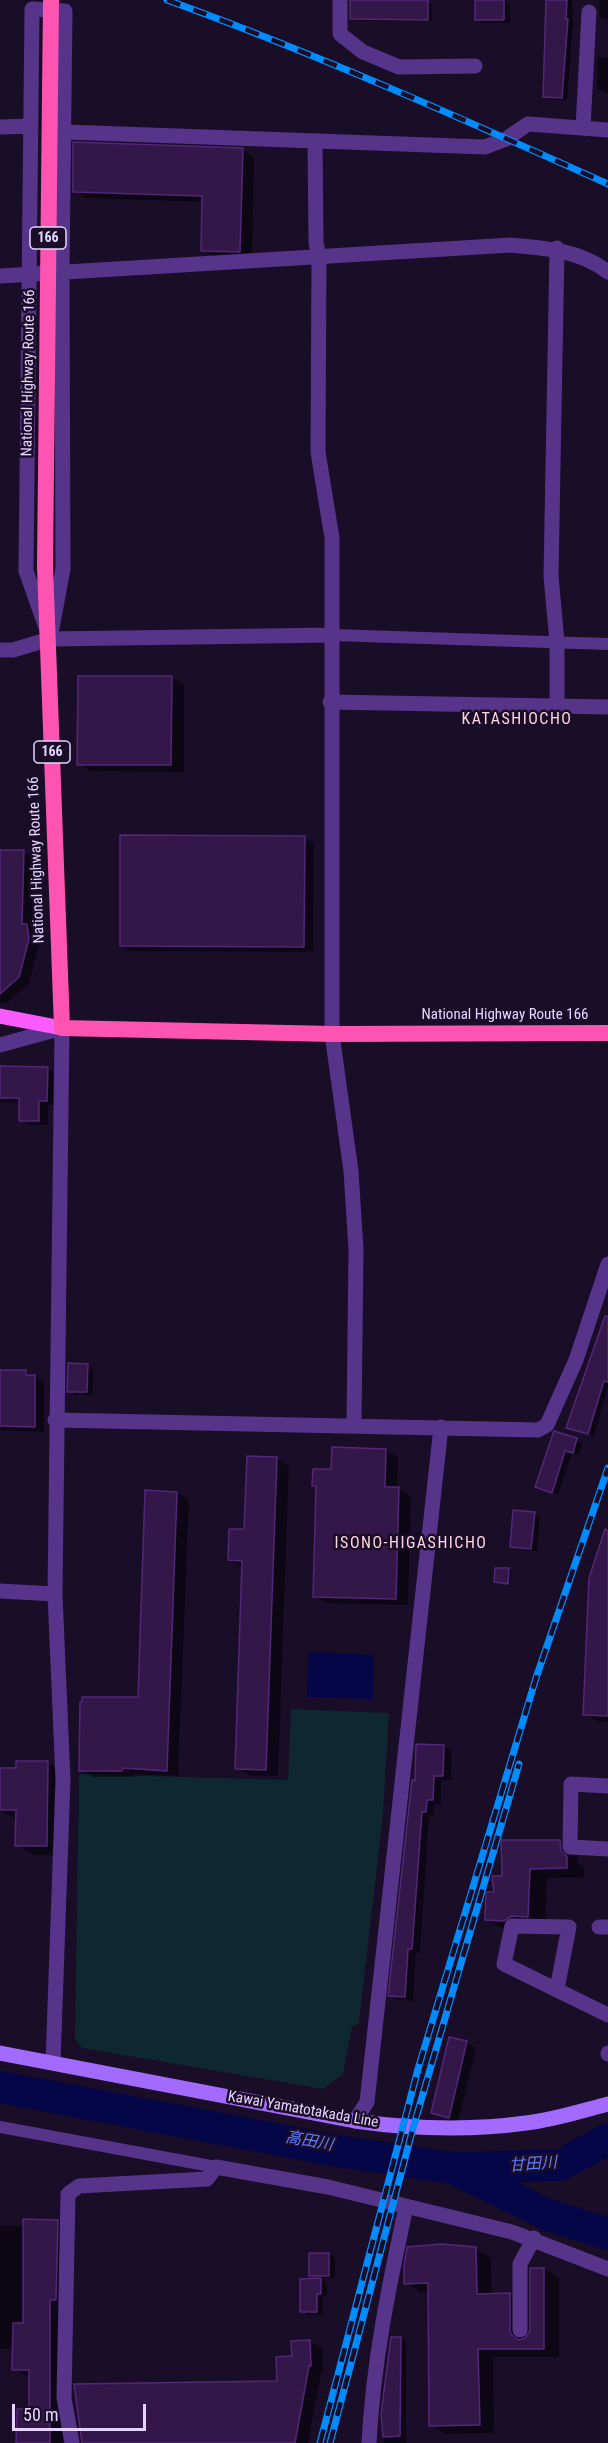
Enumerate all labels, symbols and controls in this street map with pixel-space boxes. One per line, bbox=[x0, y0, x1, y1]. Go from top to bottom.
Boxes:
road number: 166 bbox=[30, 227, 66, 249]
street label: National Highway Route 166 bbox=[19, 289, 39, 457]
district label: KATASHIOCHO bbox=[462, 710, 572, 730]
road number: 166 bbox=[34, 741, 70, 763]
street label: National Highway Route 166 bbox=[25, 776, 49, 944]
street label: National Highway Route 166 bbox=[422, 1006, 588, 1024]
district label: ISONO-HIGASHICHO bbox=[335, 1534, 487, 1554]
street label: Kawai Yamatotakada Line bbox=[226, 2088, 380, 2132]
water label: 高田川 bbox=[284, 2128, 334, 2156]
water label: 甘田川 bbox=[508, 2154, 558, 2176]
scale bar bbox=[15, 2392, 148, 2430]
text: 50 m bbox=[23, 2404, 58, 2425]

